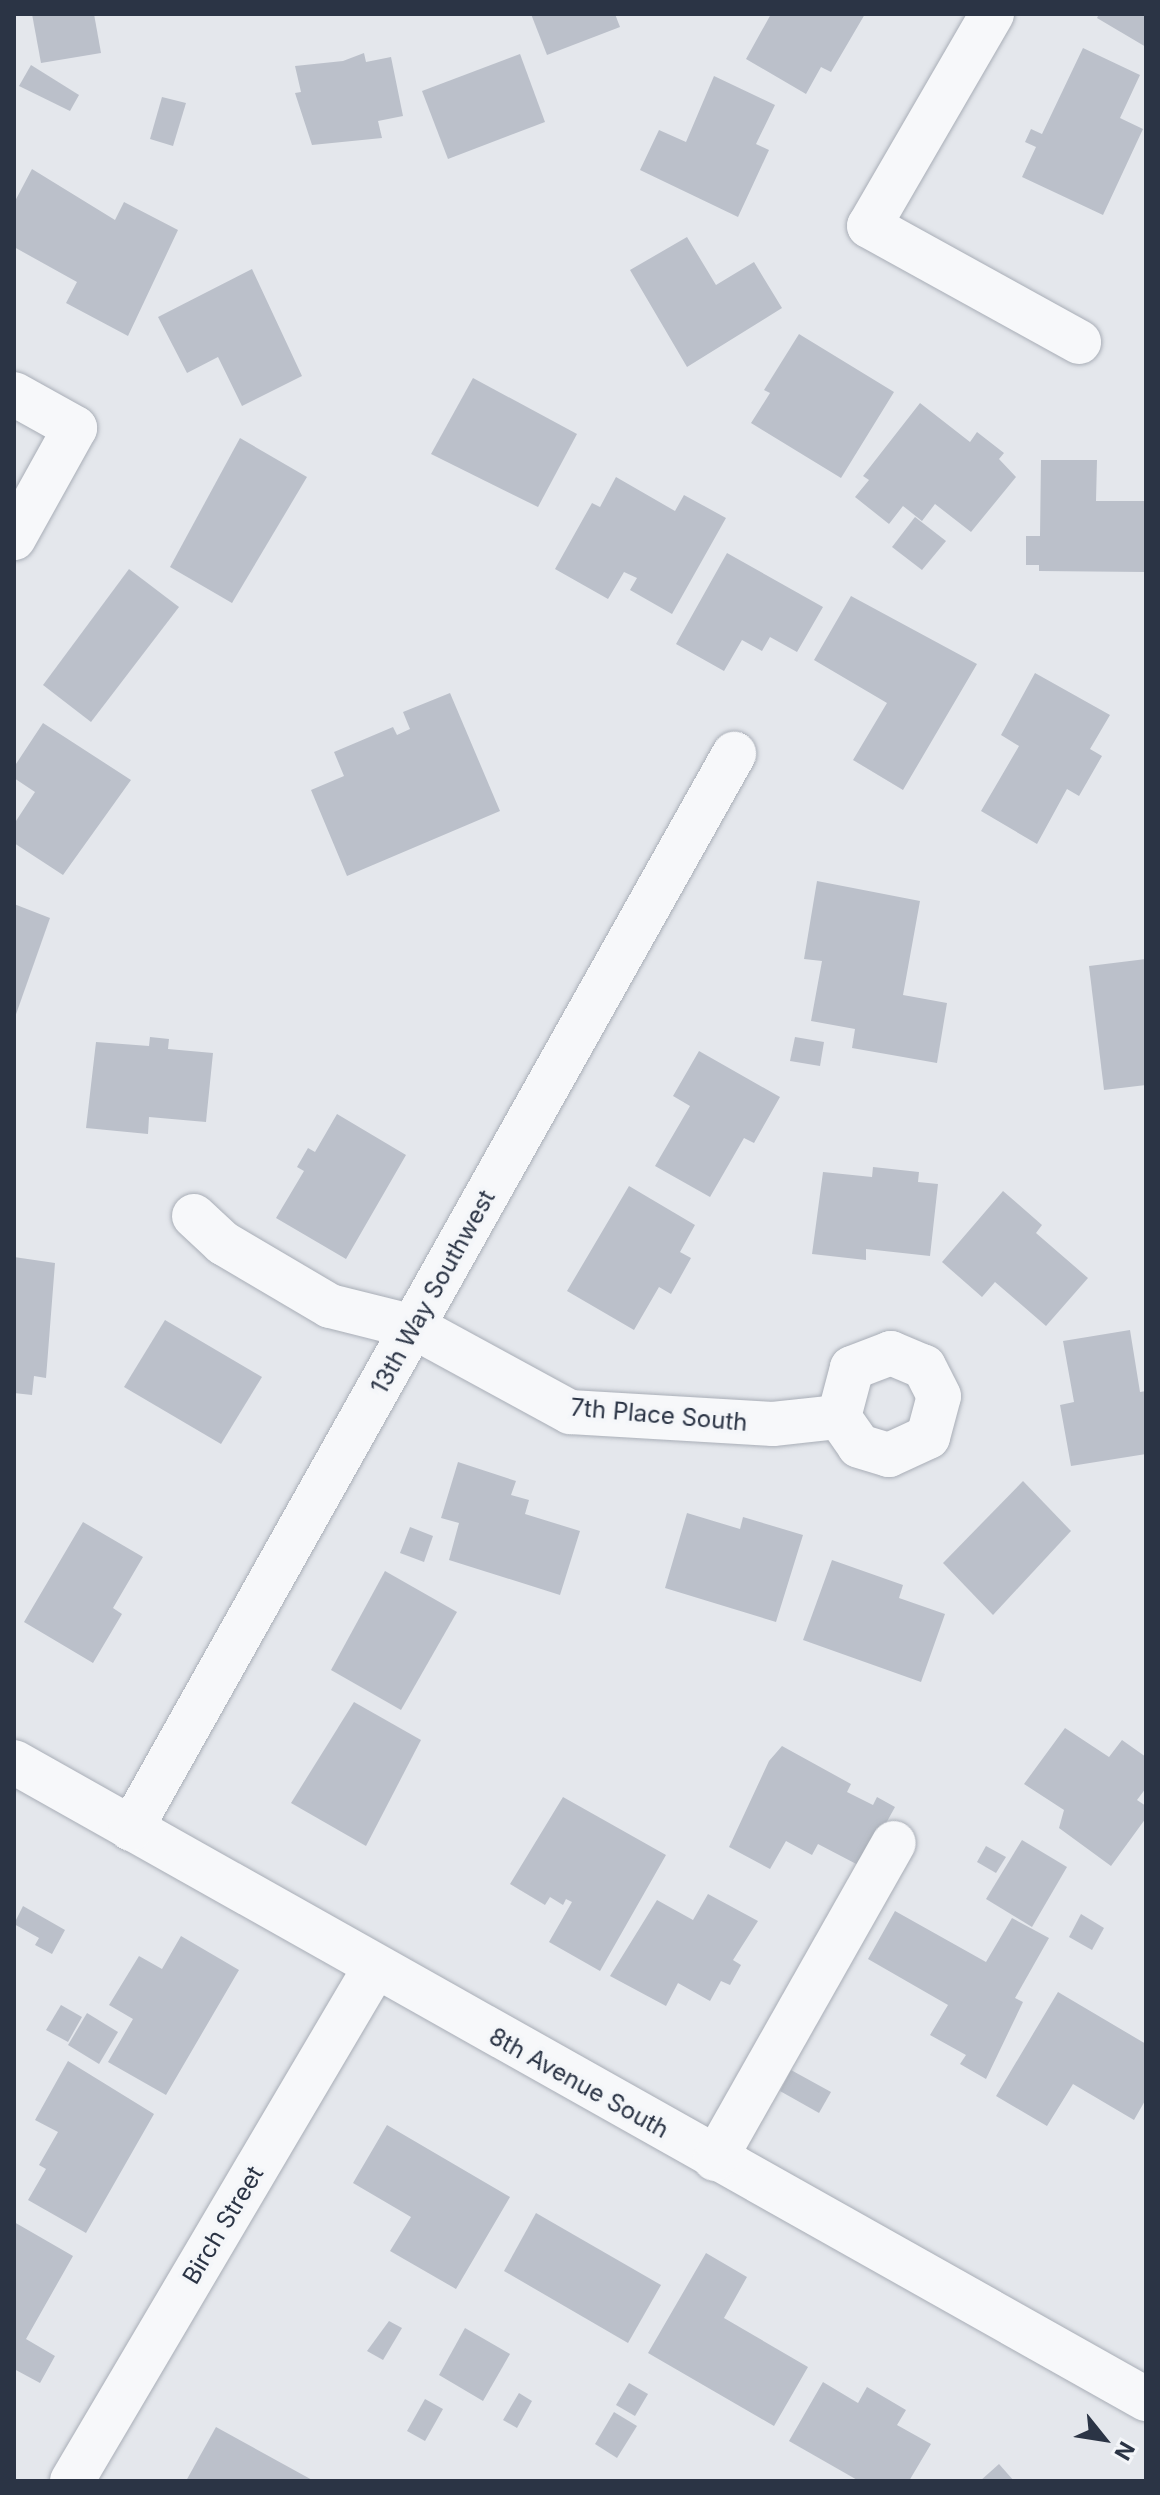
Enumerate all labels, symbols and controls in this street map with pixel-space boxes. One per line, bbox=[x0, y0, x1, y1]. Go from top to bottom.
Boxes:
street label: 13th Way Southwest bbox=[365, 1185, 501, 1399]
street label: 7th Place South bbox=[569, 1393, 749, 1437]
street label: 8th Avenue South bbox=[484, 2022, 674, 2144]
street label: Birch Street bbox=[177, 2161, 269, 2289]
north arrow bbox=[1064, 2399, 1144, 2479]
text: N bbox=[1109, 2437, 1140, 2465]

